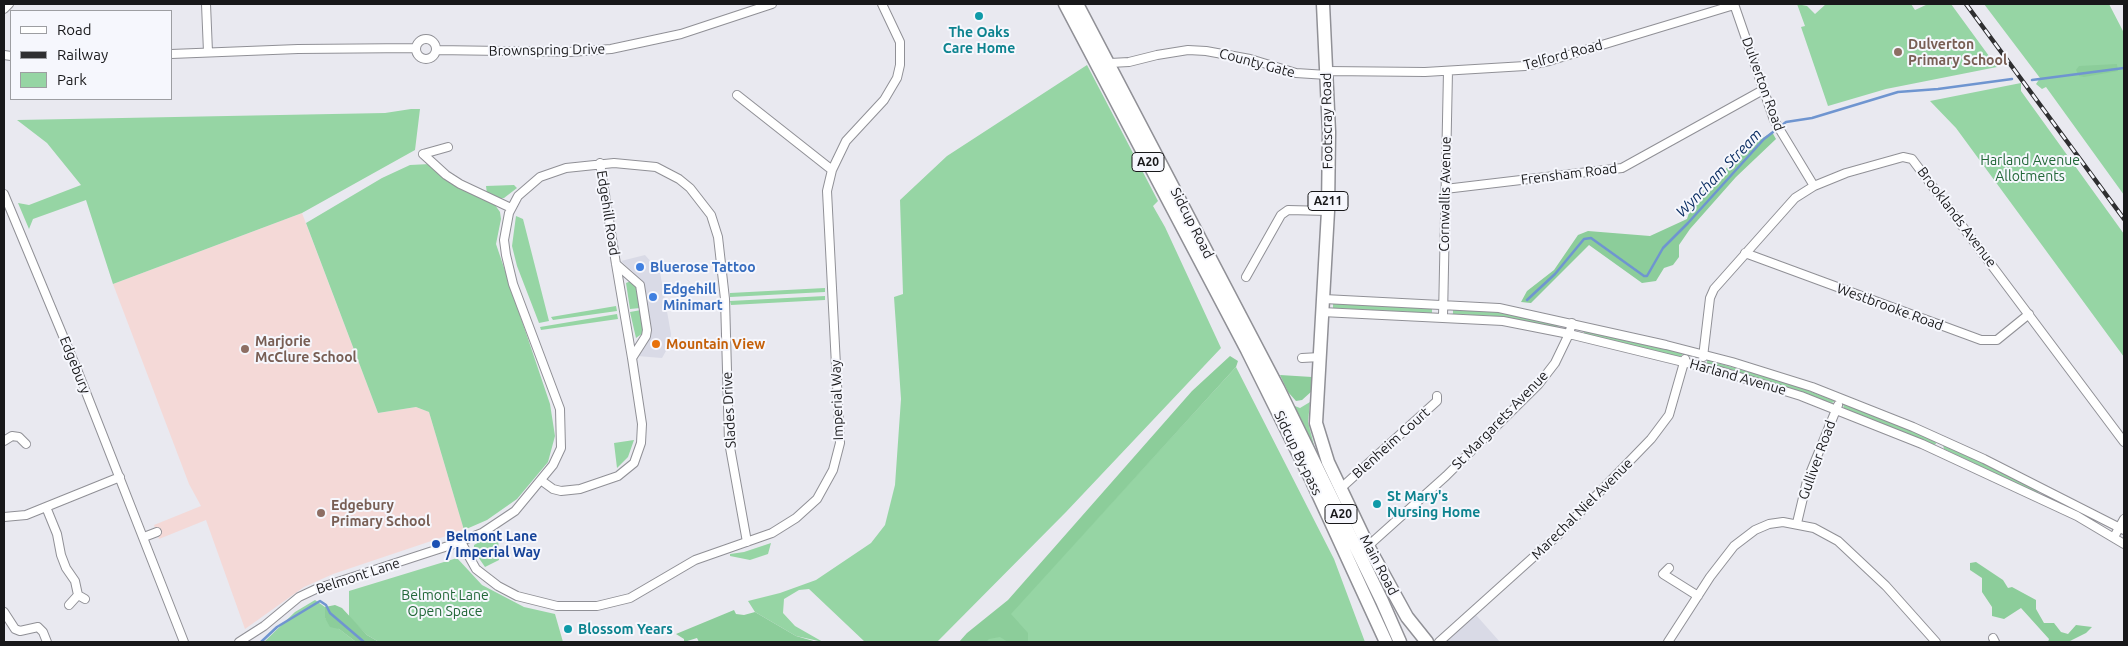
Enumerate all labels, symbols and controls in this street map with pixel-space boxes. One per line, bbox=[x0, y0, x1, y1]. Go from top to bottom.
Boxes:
legend bbox=[10, 10, 172, 100]
marker: The Oaks Care Home bbox=[973, 10, 985, 22]
text: Road bbox=[57, 21, 92, 38]
place label: The Oaks Care Home bbox=[943, 24, 1015, 56]
street label: Dulverton Road bbox=[1738, 35, 1788, 133]
street label: Telford Road bbox=[1522, 36, 1604, 74]
place label: Dulverton Primary School bbox=[1908, 36, 2007, 68]
street label: Brownspring Drive bbox=[489, 41, 605, 59]
street label: County Gate bbox=[1217, 45, 1297, 81]
text: Railway bbox=[57, 46, 108, 63]
marker: Dulverton Primary School bbox=[1892, 46, 1904, 58]
text: Park bbox=[57, 71, 87, 88]
street label: Footscray Road bbox=[1318, 73, 1336, 169]
water label: Wyncham Stream bbox=[1672, 125, 1766, 221]
street label: Cornwallis Avenue bbox=[1436, 136, 1454, 252]
road number: A20 bbox=[1132, 152, 1164, 172]
park label: Harland Avenue Allotments bbox=[1980, 152, 2080, 184]
street label: Frensham Road bbox=[1520, 160, 1618, 188]
street label: Brooklands Avenue bbox=[1914, 164, 2000, 270]
street label: Edgehill Road bbox=[593, 169, 623, 257]
street label: Sidcup Road bbox=[1167, 185, 1217, 261]
road number: A211 bbox=[1308, 192, 1348, 210]
place label: Bluerose Tattoo bbox=[650, 259, 756, 275]
marker: Bluerose Tattoo bbox=[634, 261, 646, 273]
street label: Westbrooke Road bbox=[1835, 280, 1945, 334]
place label: Edgehill Minimart bbox=[663, 281, 723, 314]
marker: Edgehill Minimart bbox=[647, 291, 659, 303]
place label: Marjorie McClure School bbox=[255, 333, 357, 366]
street label: Edgebury bbox=[56, 334, 94, 396]
place label: Mountain View bbox=[666, 336, 765, 352]
marker: Mountain View bbox=[650, 338, 662, 350]
marker: Marjorie McClure School bbox=[239, 343, 251, 355]
street label: Harland Avenue bbox=[1688, 355, 1788, 399]
street label: Imperial Way bbox=[827, 359, 847, 441]
street label: St Margarets Avenue bbox=[1448, 367, 1552, 473]
street label: Slades Drive bbox=[719, 371, 739, 449]
street label: Blenheim Court bbox=[1349, 404, 1433, 482]
street label: Sidcup By-pass bbox=[1270, 408, 1326, 498]
street label: Gulliver Road bbox=[1795, 418, 1839, 502]
street label: Marechal Niel Avenue bbox=[1528, 455, 1636, 563]
place label: St Mary's Nursing Home bbox=[1387, 488, 1480, 520]
place label: Edgebury Primary School bbox=[331, 497, 430, 530]
marker: St Mary's Nursing Home bbox=[1371, 498, 1383, 510]
road number: A20 bbox=[1325, 504, 1357, 524]
marker: Edgebury Primary School bbox=[315, 507, 327, 519]
place label: Belmont Lane / Imperial Way bbox=[446, 528, 540, 560]
street label: Main Road bbox=[1356, 532, 1402, 598]
marker: Belmont Lane / Imperial Way bbox=[430, 538, 442, 550]
street label: Belmont Lane bbox=[314, 555, 402, 597]
park label: Belmont Lane Open Space bbox=[401, 587, 489, 620]
place label: Blossom Years bbox=[578, 621, 673, 637]
marker: Blossom Years bbox=[562, 623, 574, 635]

